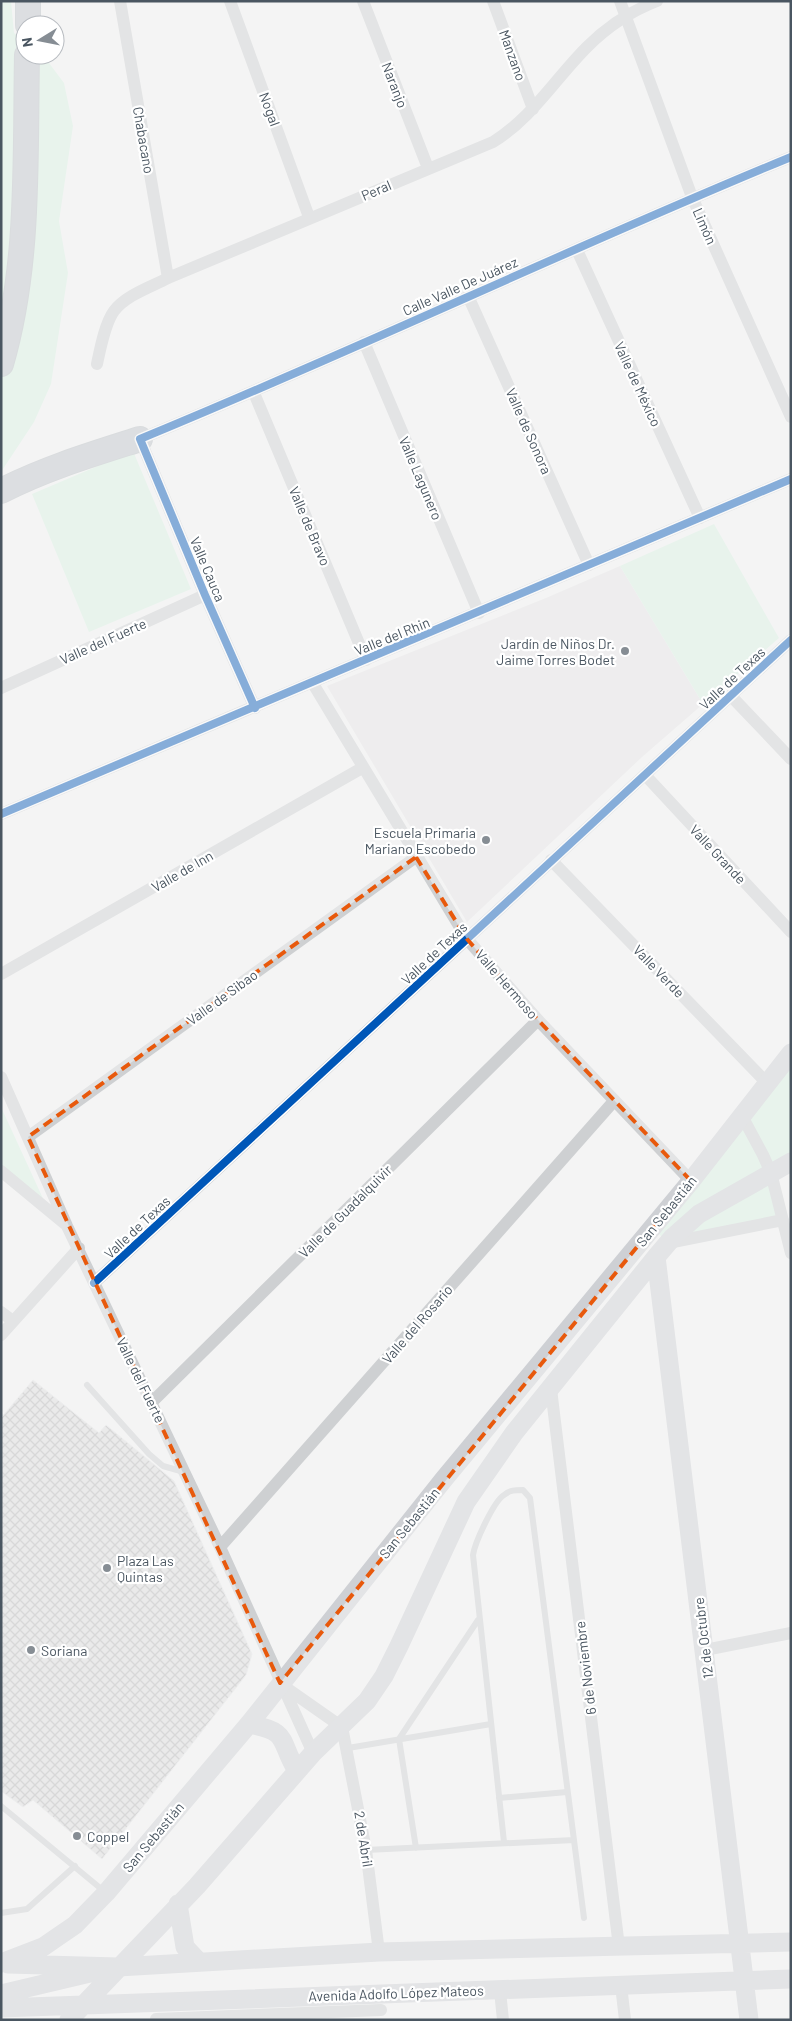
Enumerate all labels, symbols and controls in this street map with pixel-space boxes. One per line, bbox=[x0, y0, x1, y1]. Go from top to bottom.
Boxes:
north arrow bbox=[15, 15, 65, 65]
street label: Manzano bbox=[496, 27, 530, 83]
text: N bbox=[18, 36, 36, 48]
street label: Naranjo bbox=[379, 60, 411, 110]
street label: Nogal bbox=[256, 90, 284, 128]
street label: Chabacano bbox=[130, 105, 158, 175]
street label: Peral bbox=[358, 176, 394, 204]
street label: Limón bbox=[689, 205, 721, 247]
street label: Calle Valle De Juárez bbox=[400, 253, 520, 319]
street label: Valle de México bbox=[611, 339, 665, 429]
street label: Valle de Sonora bbox=[502, 385, 556, 477]
street label: Valle Lagunero bbox=[396, 434, 446, 522]
street label: Valle de Bravo bbox=[286, 484, 334, 568]
street label: Valle Cauca bbox=[187, 534, 229, 604]
street label: Valle del Rhin bbox=[352, 613, 432, 659]
street label: Valle del Fuerte bbox=[57, 614, 149, 668]
place label: Jardín de Niños Dr. Jaime Torres Bodet bbox=[496, 635, 615, 668]
street label: Valle de Texas bbox=[695, 643, 769, 713]
marker: Jardín de Niños Dr. Jaime Torres Bodet bbox=[619, 645, 631, 657]
street label: Valle Grande bbox=[686, 821, 750, 887]
place label: Escuela Primaria Mariano Escobedo bbox=[365, 824, 476, 857]
marker: Escuela Primaria Mariano Escobedo bbox=[480, 834, 492, 846]
street label: Valle de Inn bbox=[148, 847, 216, 895]
street label: Valle de Texas bbox=[397, 918, 471, 988]
street label: Valle Verde bbox=[630, 941, 688, 1001]
street label: Valle Hermoso bbox=[472, 946, 542, 1022]
street label: Valle de Sibao bbox=[183, 966, 261, 1028]
street label: Valle de Guadalquivir bbox=[295, 1161, 395, 1261]
street label: San Sebastián bbox=[632, 1172, 700, 1250]
street label: Valle de Texas bbox=[100, 1192, 174, 1262]
street label: Valle del Rosario bbox=[378, 1281, 456, 1367]
street label: Valle del Fuerte bbox=[113, 1335, 169, 1425]
street label: San Sebastián bbox=[375, 1484, 443, 1562]
place label: Plaza Las Quintas bbox=[117, 1552, 174, 1585]
marker: Plaza Las Quintas bbox=[101, 1562, 113, 1574]
street label: 12 de Octubre bbox=[690, 1596, 716, 1680]
street label: 6 de Noviembre bbox=[571, 1620, 599, 1716]
place label: Soriana bbox=[41, 1642, 87, 1659]
marker: Soriana bbox=[25, 1644, 37, 1656]
street label: San Sebastián bbox=[119, 1799, 187, 1875]
street label: 2 de Abril bbox=[351, 1810, 377, 1868]
place label: Coppel bbox=[87, 1828, 129, 1845]
marker: Coppel bbox=[71, 1830, 83, 1842]
street label: Avenida Adolfo López Mateos bbox=[308, 1981, 484, 2005]

